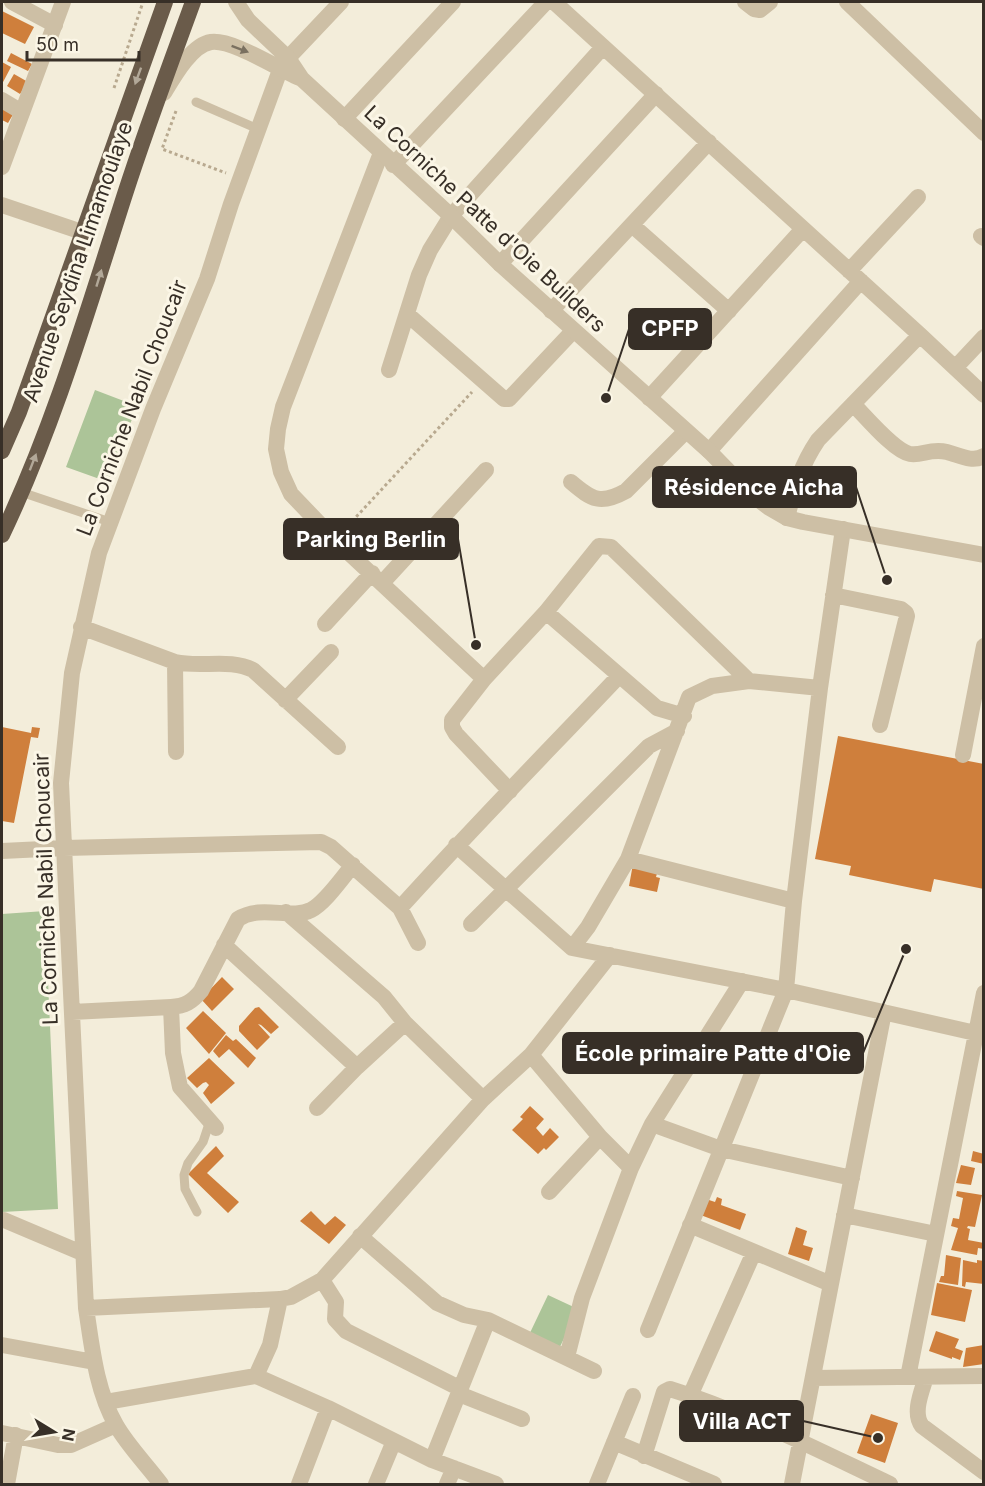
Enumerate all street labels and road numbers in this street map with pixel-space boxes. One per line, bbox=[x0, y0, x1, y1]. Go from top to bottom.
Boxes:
street label: La Corniche Patte d'Oie Builders bbox=[359, 100, 611, 337]
street label: Avenue Seydina Limamoulaye bbox=[18, 118, 137, 405]
street label: La Corniche Nabil Choucair bbox=[71, 276, 192, 539]
street label: La Corniche Nabil Choucair bbox=[28, 753, 63, 1025]

